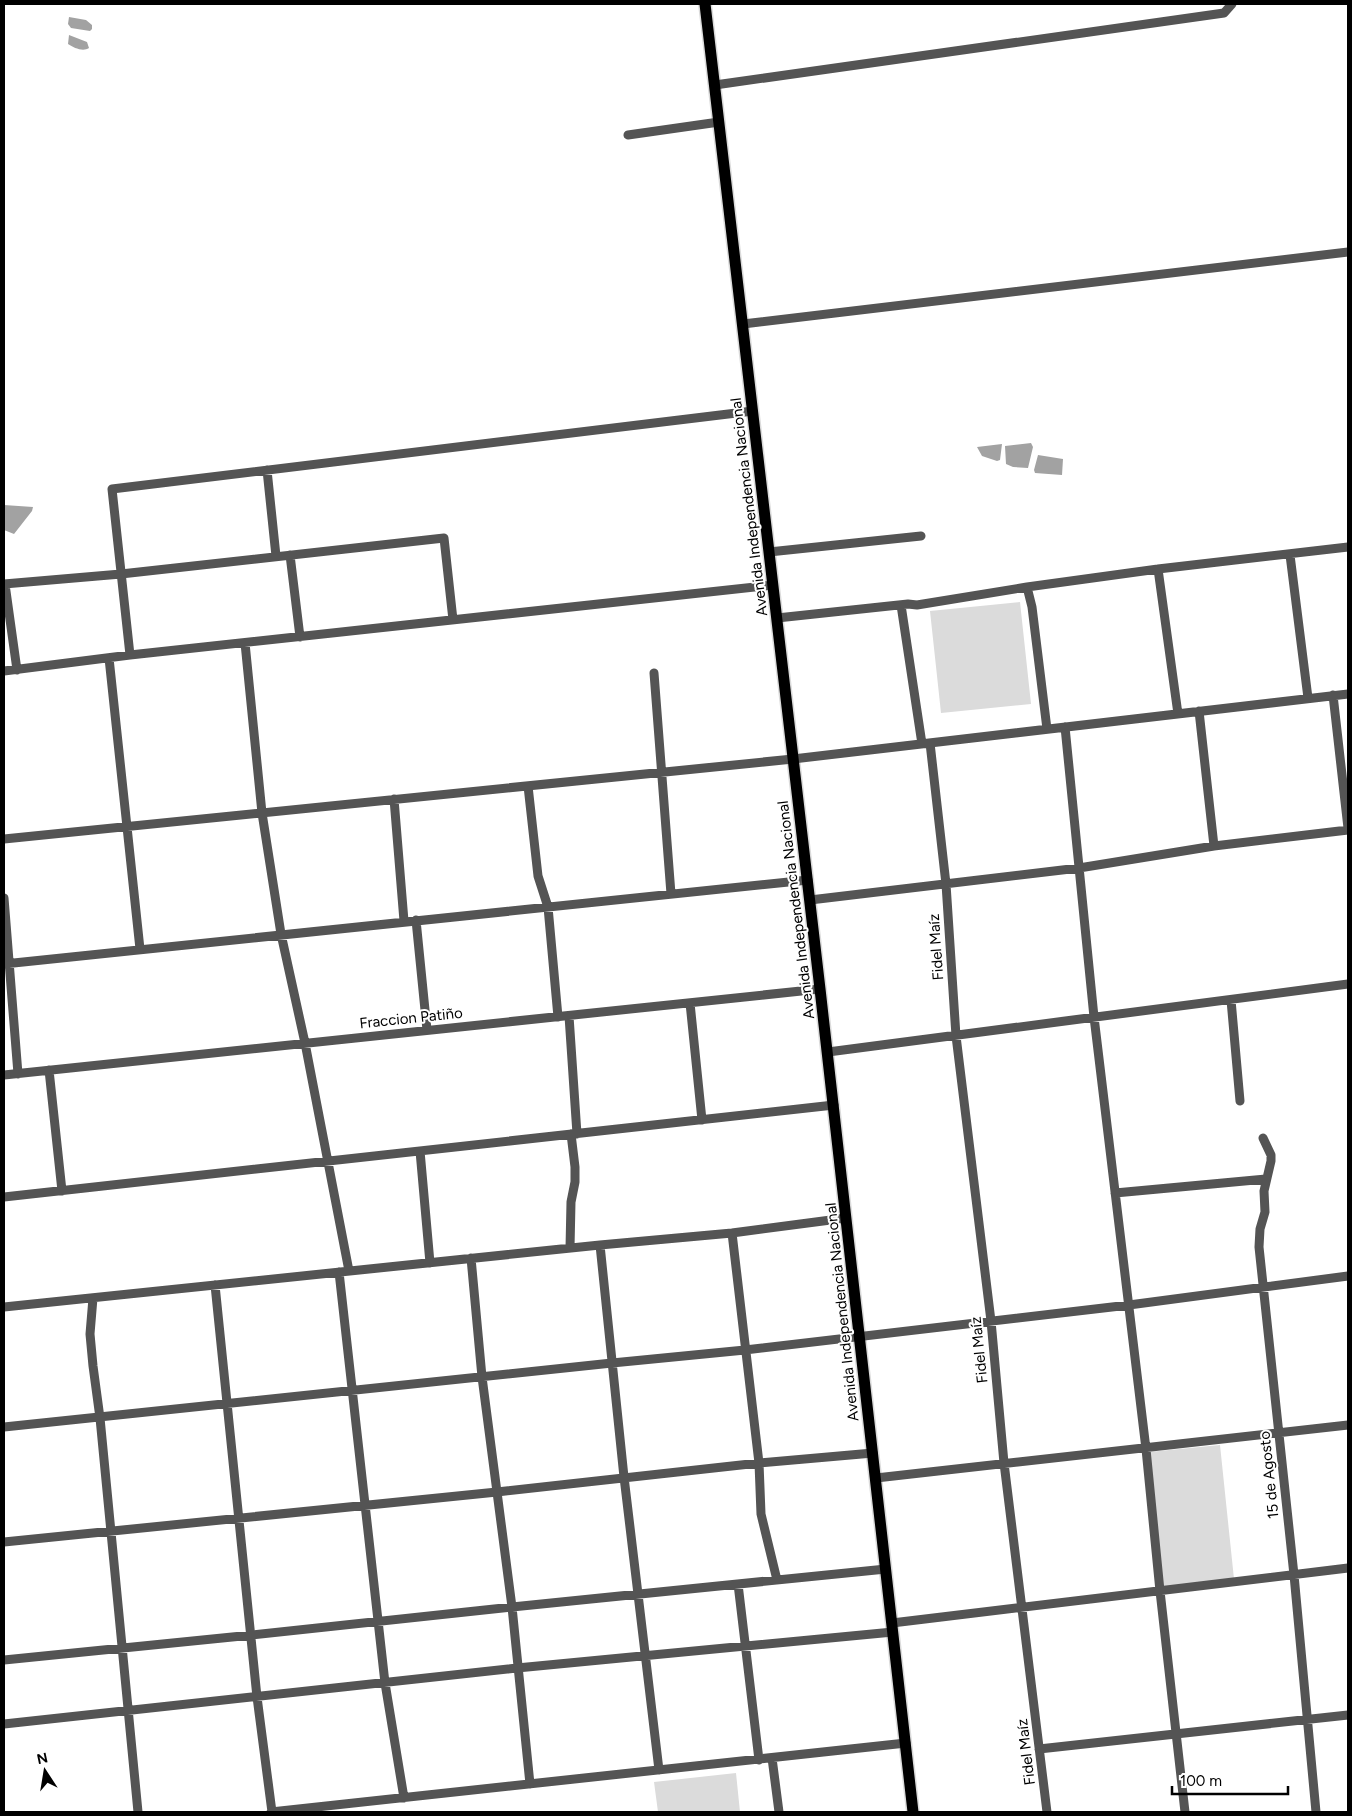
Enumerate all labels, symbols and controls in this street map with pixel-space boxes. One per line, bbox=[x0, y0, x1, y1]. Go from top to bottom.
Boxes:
street label: Avenida Independencia Nacional bbox=[727, 397, 771, 617]
street label: Avenida Independencia Nacional bbox=[774, 800, 818, 1020]
street label: Fidel Maíz bbox=[925, 913, 947, 981]
street label: Fraccion Patiño bbox=[359, 1004, 464, 1032]
street label: Avenida Independencia Nacional bbox=[822, 1202, 862, 1422]
street label: Fidel Maíz bbox=[967, 1316, 991, 1384]
street label: 15 de Agosto bbox=[1255, 1430, 1283, 1520]
street label: Fidel Maíz bbox=[1013, 1718, 1039, 1786]
north arrow bbox=[20, 1746, 70, 1796]
text: N bbox=[35, 1749, 49, 1768]
scale bar bbox=[1172, 1764, 1288, 1796]
text: 100 m bbox=[1180, 1772, 1222, 1790]

